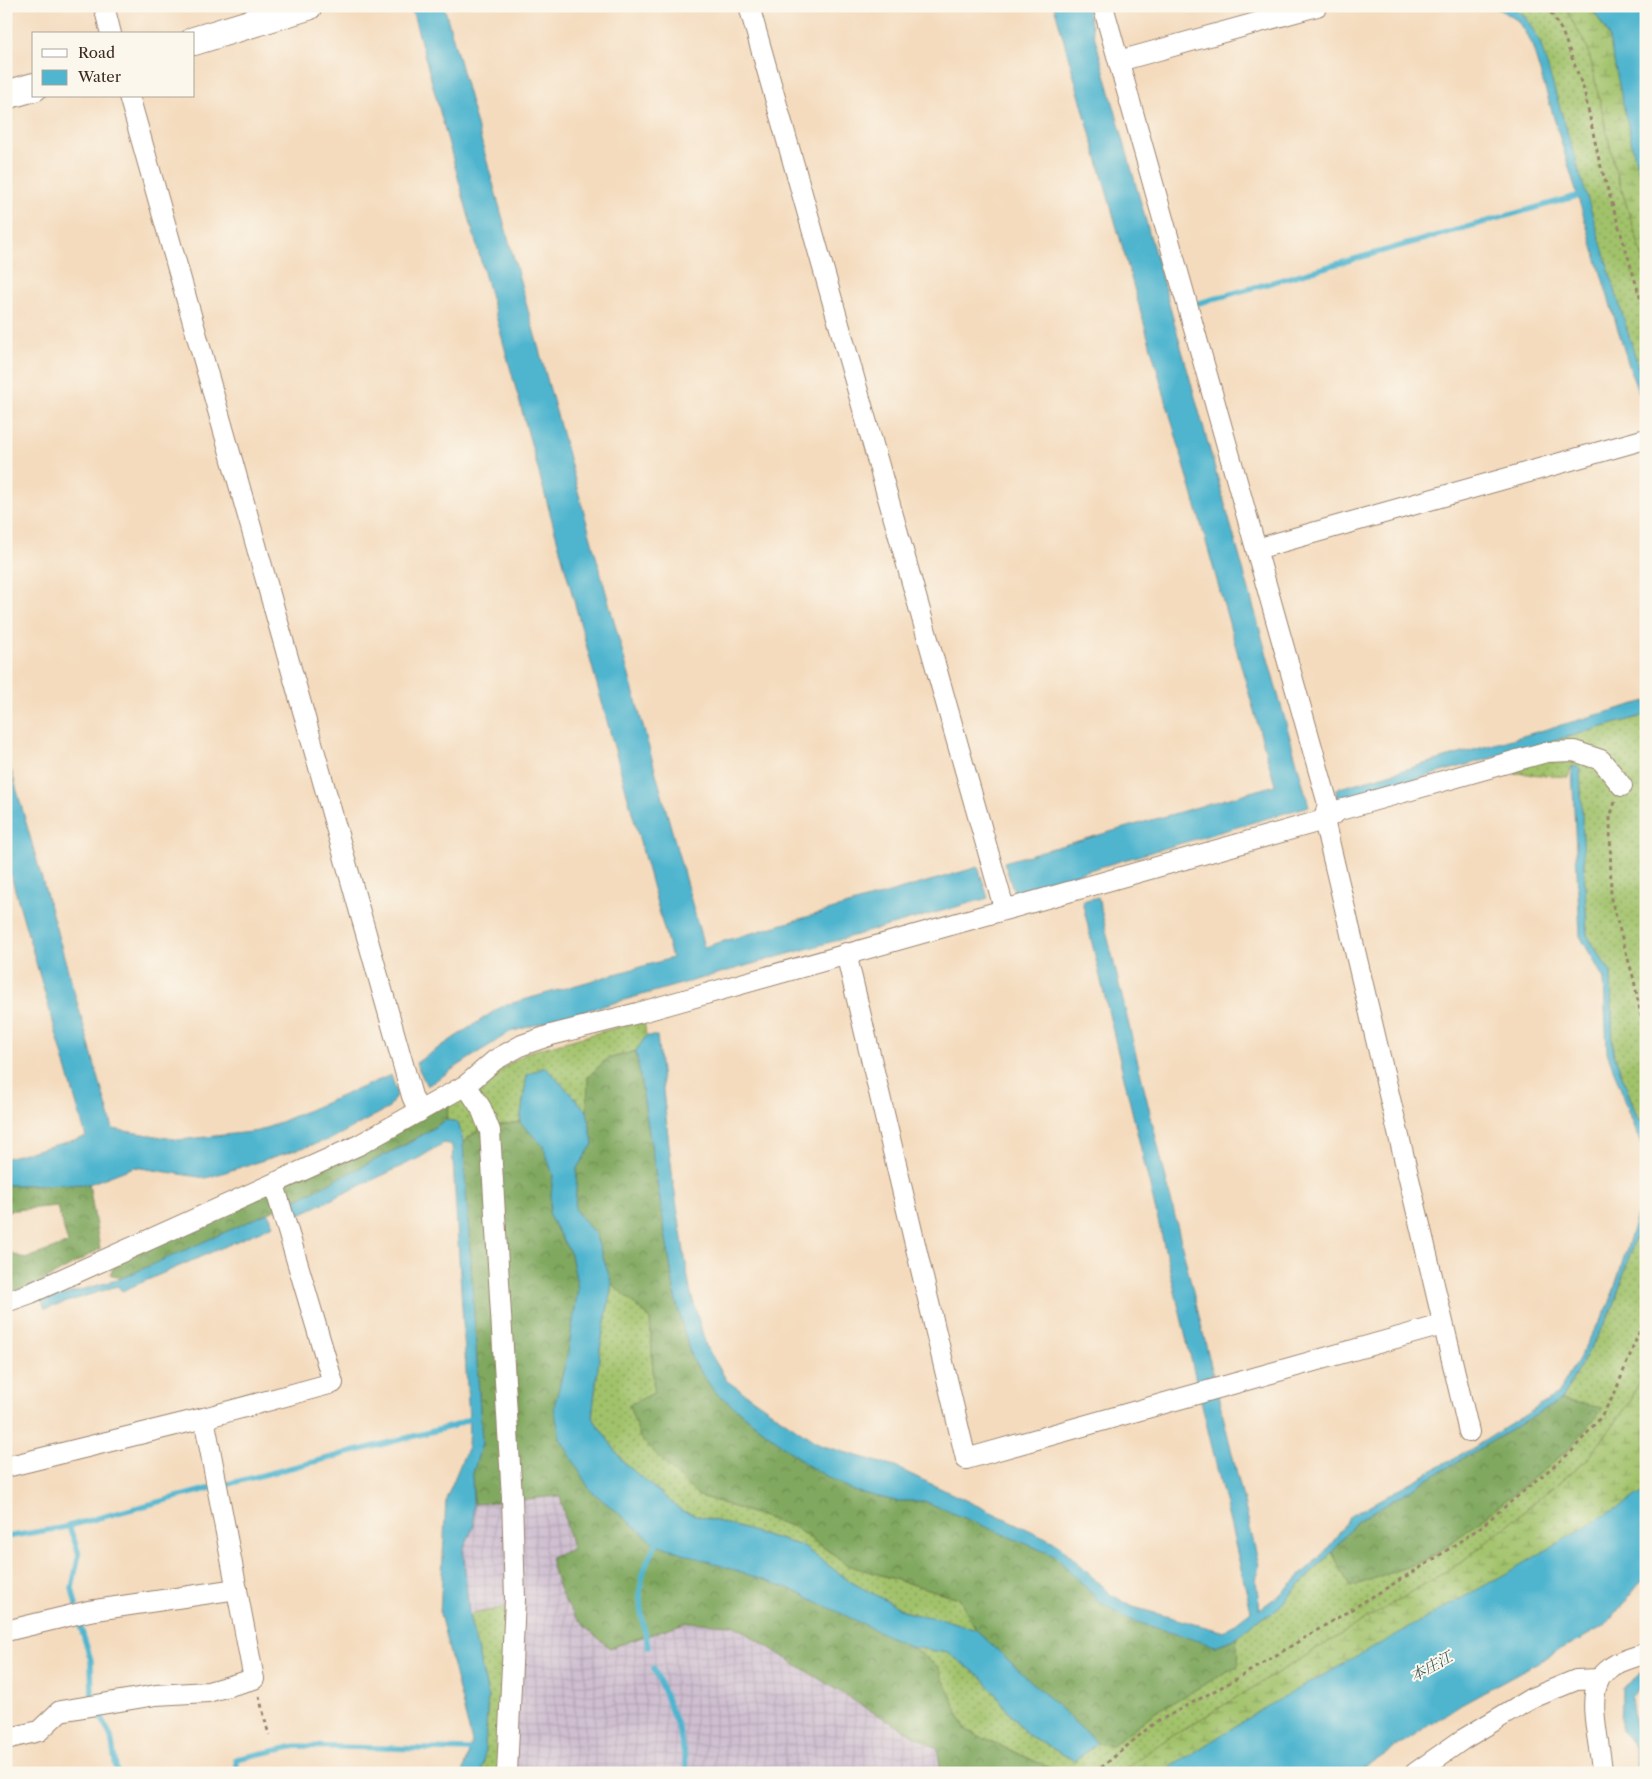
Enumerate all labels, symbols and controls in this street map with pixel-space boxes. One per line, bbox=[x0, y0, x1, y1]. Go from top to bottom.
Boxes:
legend bbox=[32, 32, 195, 98]
text: Road bbox=[78, 43, 115, 62]
text: Water bbox=[77, 67, 122, 86]
water label: 本庄江 bbox=[1407, 1646, 1457, 1685]

